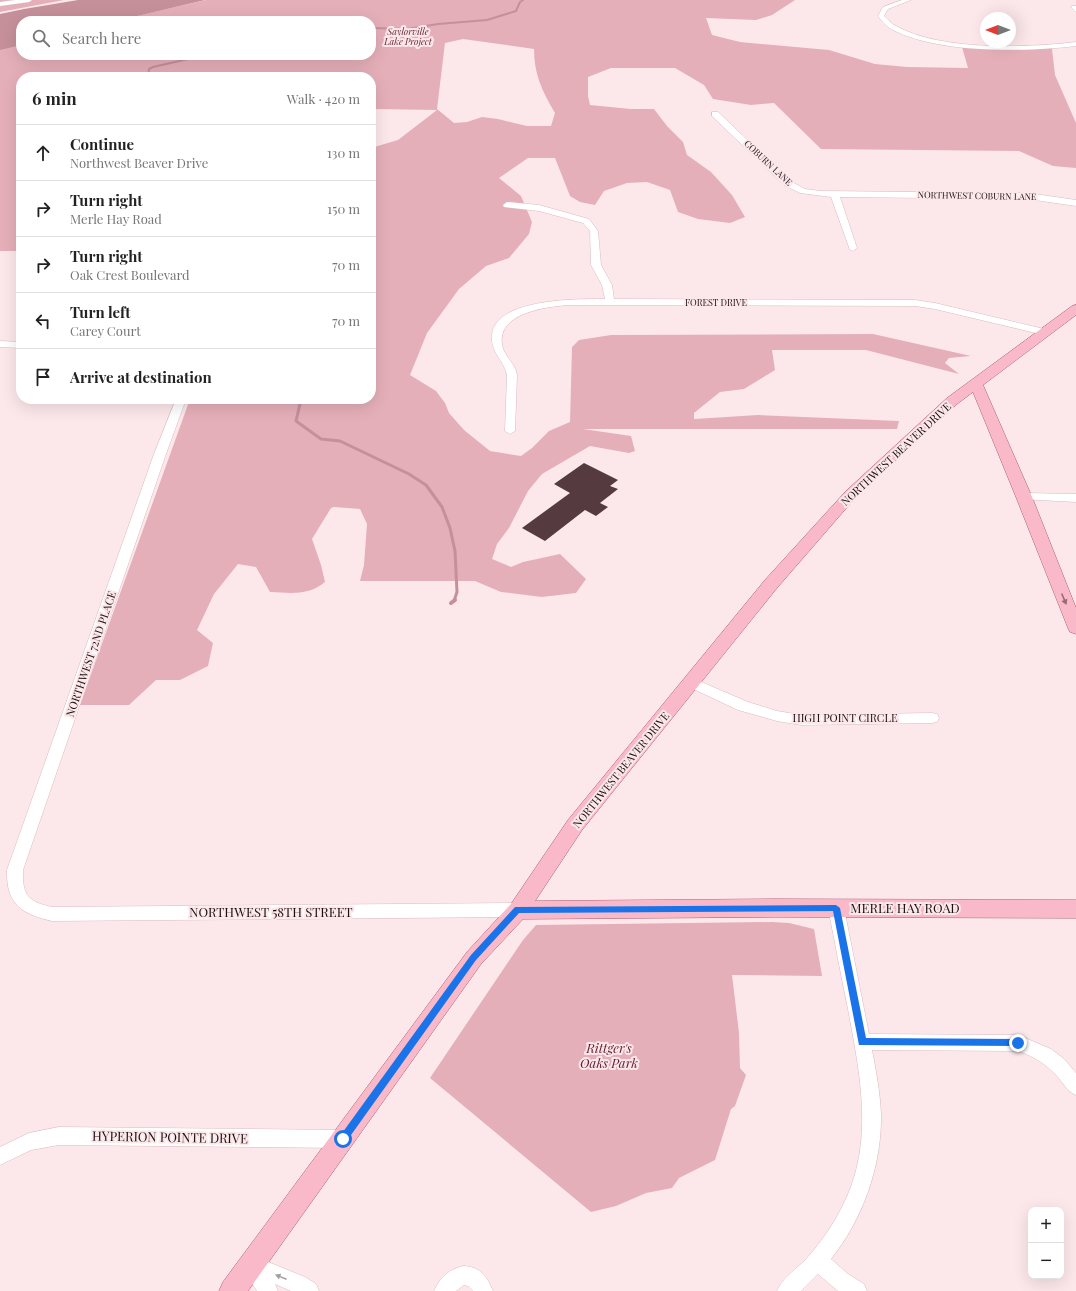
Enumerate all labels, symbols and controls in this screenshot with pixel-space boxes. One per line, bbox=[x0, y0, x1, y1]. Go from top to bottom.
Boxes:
north arrow bbox=[980, 12, 1016, 48]
search box bbox=[16, 16, 376, 60]
park label: Saylorville Lake Project bbox=[383, 25, 433, 47]
icon: search bbox=[30, 27, 52, 49]
text: Search here bbox=[62, 28, 141, 48]
text: 6 min bbox=[32, 87, 77, 109]
text: Walk · 420 m bbox=[287, 90, 360, 107]
text: Continue bbox=[70, 134, 134, 154]
street label: COBURN LANE bbox=[742, 137, 796, 188]
icon: ahead bbox=[32, 142, 54, 164]
text: 130 m bbox=[327, 144, 360, 161]
text: Northwest Beaver Drive bbox=[70, 154, 208, 171]
street label: NORTHWEST COBURN LANE bbox=[918, 188, 1037, 202]
text: Turn right bbox=[70, 190, 143, 210]
icon: right bbox=[32, 198, 54, 220]
text: 150 m bbox=[327, 200, 360, 217]
text: Merle Hay Road bbox=[70, 210, 162, 227]
text: Turn right bbox=[70, 246, 143, 266]
icon: right bbox=[32, 254, 54, 276]
text: 70 m bbox=[332, 256, 360, 273]
text: Oak Crest Boulevard bbox=[70, 266, 190, 283]
street label: FOREST DRIVE bbox=[685, 296, 747, 308]
text: Turn left bbox=[70, 302, 131, 322]
icon: left bbox=[32, 310, 54, 332]
text: 70 m bbox=[332, 312, 360, 329]
text: Carey Court bbox=[70, 322, 141, 339]
icon: arrive bbox=[32, 366, 54, 388]
text: Arrive at destination bbox=[70, 367, 212, 387]
street label: NORTHWEST BEAVER DRIVE bbox=[837, 398, 954, 509]
street label: NORTHWEST 72ND PLACE bbox=[62, 589, 119, 719]
one-way arrow bbox=[1061, 593, 1067, 605]
street label: NORTHWEST BEAVER DRIVE bbox=[569, 708, 672, 831]
street label: HIGH POINT CIRCLE bbox=[792, 710, 898, 725]
street label: MERLE HAY ROAD bbox=[850, 899, 960, 916]
street label: NORTHWEST 58TH STREET bbox=[189, 903, 353, 920]
route end bbox=[1009, 1034, 1027, 1052]
park label: Rittger's Oaks Park bbox=[580, 1039, 638, 1071]
street label: HYPERION POINTE DRIVE bbox=[92, 1127, 248, 1146]
route start bbox=[334, 1130, 352, 1148]
map controls bbox=[1028, 1207, 1064, 1279]
button: + bbox=[1028, 1207, 1064, 1243]
button: − bbox=[1028, 1243, 1064, 1279]
one-way arrow bbox=[274, 1273, 286, 1279]

